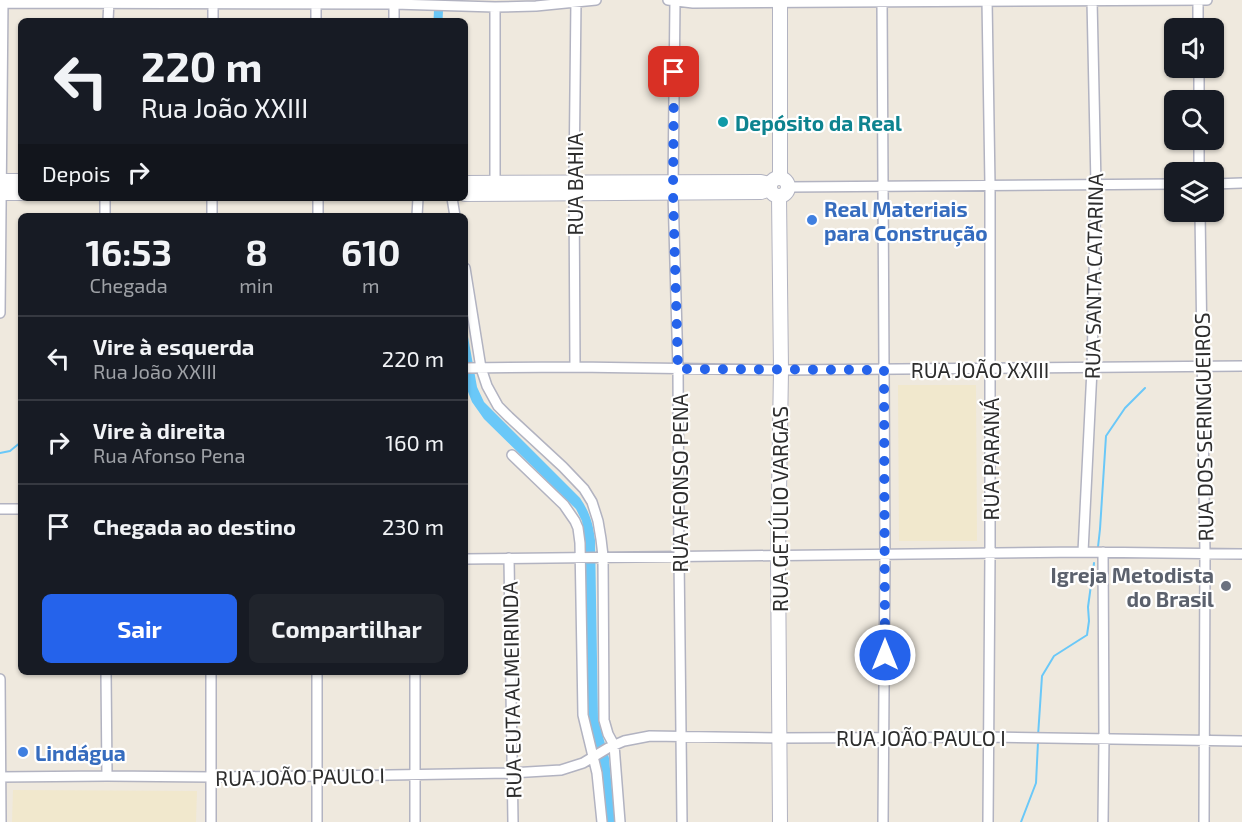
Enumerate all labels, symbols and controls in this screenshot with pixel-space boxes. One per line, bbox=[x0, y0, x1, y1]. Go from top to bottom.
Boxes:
map controls bbox=[1164, 18, 1224, 222]
button: sound bbox=[1164, 18, 1224, 78]
text: 220 m bbox=[141, 40, 262, 90]
icon: left bbox=[42, 42, 120, 120]
pin bbox=[648, 46, 699, 97]
icon: arrive bbox=[657, 55, 690, 88]
button: search bbox=[1164, 90, 1224, 150]
text: Rua João XXIII bbox=[141, 91, 308, 123]
place label: Depósito da Real bbox=[735, 110, 902, 135]
marker: Depósito da Real bbox=[716, 115, 730, 129]
street label: RUA BAHIA bbox=[562, 133, 587, 235]
icon: right bbox=[122, 156, 155, 189]
text: Depois bbox=[42, 160, 110, 186]
button: layers bbox=[1164, 162, 1224, 222]
street label: RUA SANTA CATARINA bbox=[1079, 173, 1107, 379]
place label: Real Materiais para Construção bbox=[824, 196, 988, 247]
marker: Real Materiais para Construção bbox=[805, 213, 819, 227]
text: 16:53 bbox=[86, 230, 172, 273]
text: 8 bbox=[245, 230, 268, 273]
text: 610 bbox=[341, 230, 400, 273]
text: Chegada bbox=[90, 273, 168, 297]
text: min bbox=[239, 273, 273, 297]
text: m bbox=[362, 273, 379, 297]
street label: RUA DOS SERINGUEIROS bbox=[1189, 312, 1217, 542]
text: Vire à esquerda bbox=[93, 333, 254, 359]
icon: left bbox=[42, 342, 75, 375]
text: 220 m bbox=[382, 345, 444, 371]
street label: RUA JOÃO XXIII bbox=[911, 357, 1049, 382]
text: Rua João XXIII bbox=[93, 359, 217, 383]
street label: RUA AFONSO PENA bbox=[667, 393, 692, 573]
street label: RUA PARANÁ bbox=[978, 398, 1003, 520]
street label: RUA GETÚLIO VARGAS bbox=[767, 406, 792, 612]
text: Vire à direita bbox=[93, 417, 225, 443]
icon: right bbox=[42, 426, 75, 459]
text: 160 m bbox=[385, 429, 444, 455]
text: Rua Afonso Pena bbox=[93, 443, 245, 467]
icon: arrive bbox=[42, 510, 75, 543]
text: Chegada ao destino bbox=[93, 513, 296, 539]
text: 230 m bbox=[382, 513, 444, 539]
place label: Igreja Metodista do Brasil bbox=[1051, 562, 1214, 611]
marker: Igreja Metodista do Brasil bbox=[1219, 579, 1233, 593]
street label: RUA EUTA ALMEIRINDA bbox=[497, 581, 525, 799]
button: Sair bbox=[42, 594, 237, 663]
button: Compartilhar bbox=[249, 594, 444, 663]
position arrow bbox=[853, 623, 917, 687]
street label: RUA JOÃO PAULO I bbox=[836, 725, 1006, 750]
place label: Lindágua bbox=[35, 740, 126, 765]
marker: Lindágua bbox=[16, 745, 30, 759]
street label: RUA JOÃO PAULO I bbox=[215, 762, 385, 790]

